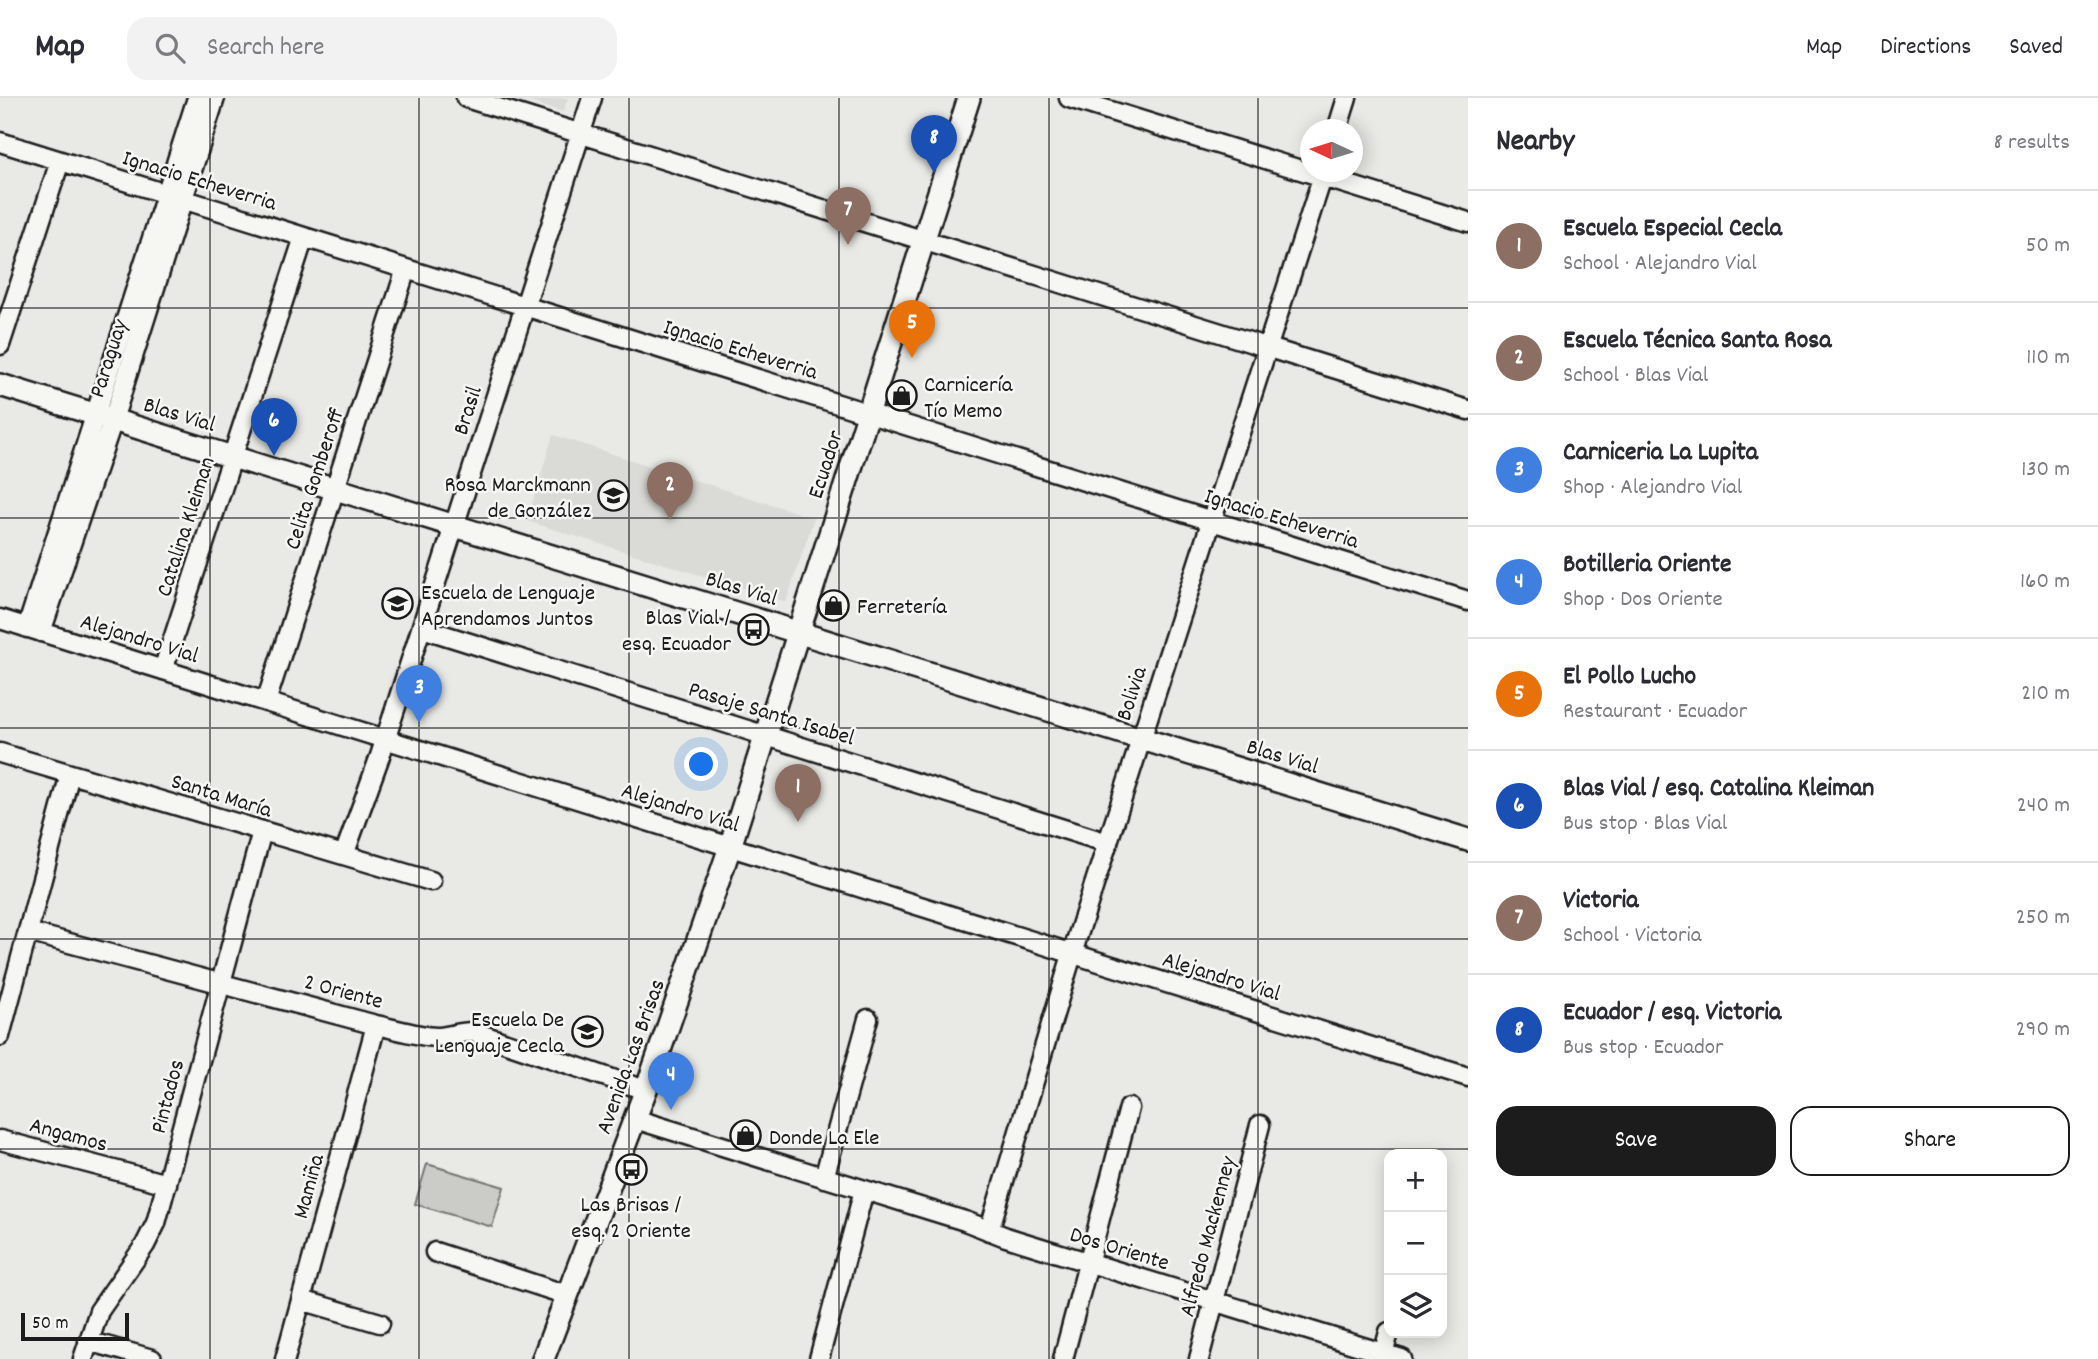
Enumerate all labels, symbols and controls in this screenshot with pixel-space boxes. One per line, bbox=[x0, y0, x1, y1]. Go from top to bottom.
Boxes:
search box bbox=[127, 17, 617, 80]
text: Map bbox=[35, 25, 85, 72]
icon: search bbox=[151, 29, 189, 67]
text: Search here bbox=[207, 30, 325, 67]
text: Map bbox=[1806, 31, 1842, 65]
text: Directions bbox=[1880, 31, 1971, 65]
text: Saved bbox=[2009, 31, 2063, 65]
pin: 8 bbox=[911, 115, 957, 173]
north arrow bbox=[1300, 119, 1363, 182]
text: Nearby bbox=[1496, 122, 1574, 165]
text: 8 results bbox=[1994, 127, 2070, 160]
street label: Ignacio Echeverria bbox=[118, 143, 281, 222]
pin: 7 bbox=[825, 187, 871, 245]
text: Escuela Especial Cecla bbox=[1563, 211, 1782, 248]
text: 1 bbox=[1516, 230, 1522, 263]
text: 50 m bbox=[2026, 230, 2070, 263]
text: School · Alejandro Vial bbox=[1563, 248, 1757, 281]
pin: 5 bbox=[889, 300, 935, 358]
street label: Ignacio Echeverria bbox=[659, 312, 822, 391]
street label: Paraguay bbox=[82, 315, 139, 403]
text: Escuela Técnica Santa Rosa bbox=[1563, 323, 1831, 360]
text: 2 bbox=[1514, 342, 1524, 375]
text: 110 m bbox=[2026, 342, 2070, 375]
text: School · Blas Vial bbox=[1563, 360, 1708, 393]
place label: Carnicería Tío Memo bbox=[924, 370, 1014, 429]
shop icon: Carnicería Tío Memo bbox=[884, 379, 918, 413]
street label: Brasil bbox=[446, 382, 493, 440]
street label: Blas Vial bbox=[139, 390, 220, 443]
pin: 6 bbox=[251, 398, 297, 456]
street label: Celita Gomberoff bbox=[278, 404, 355, 554]
street label: Ecuador bbox=[801, 426, 854, 503]
text: Carniceria La Lupita bbox=[1563, 435, 1758, 472]
street label: Catalina Kleiman bbox=[149, 453, 225, 601]
text: 3 bbox=[1514, 454, 1524, 487]
text: 130 m bbox=[2021, 454, 2070, 487]
pin: 2 bbox=[647, 462, 693, 520]
place label: Rosa Marckmann de González bbox=[445, 470, 591, 529]
text: Shop · Alejandro Vial bbox=[1563, 472, 1742, 505]
school or university icon: Rosa Marckmann de González bbox=[597, 479, 631, 513]
street label: Ignacio Echeverria bbox=[1200, 481, 1363, 560]
text: Botilleria Oriente bbox=[1563, 547, 1731, 584]
street label: Blas Vial bbox=[701, 564, 782, 617]
text: 4 bbox=[1514, 566, 1524, 599]
text: 160 m bbox=[2020, 566, 2070, 599]
place label: Escuela de Lenguaje Aprendamos Juntos bbox=[421, 578, 595, 637]
text: Shop · Dos Oriente bbox=[1563, 584, 1723, 617]
school or university icon: Escuela de Lenguaje Aprendamos Juntos bbox=[381, 587, 415, 621]
shop icon: Ferretería bbox=[817, 588, 851, 622]
place label: Ferretería bbox=[857, 592, 948, 625]
place label: Blas Vial / esq. Ecuador bbox=[622, 603, 731, 662]
street label: Alejandro Vial bbox=[76, 607, 203, 674]
bus stop icon: Blas Vial / esq. Ecuador bbox=[737, 612, 771, 646]
text: El Pollo Lucho bbox=[1563, 659, 1696, 696]
street label: Bolivia bbox=[1109, 661, 1158, 726]
pin: 3 bbox=[396, 665, 442, 723]
street label: Pasaje Santa Isabel bbox=[684, 674, 859, 756]
text: 5 bbox=[1514, 678, 1524, 711]
text: 210 m bbox=[2021, 678, 2070, 711]
text: Restaurant · Ecuador bbox=[1563, 696, 1747, 729]
street label: Blas Vial bbox=[1242, 732, 1323, 785]
your location bbox=[684, 747, 718, 781]
pin: 1 bbox=[775, 764, 821, 822]
street label: Santa María bbox=[166, 766, 277, 829]
text: Blas Vial / esq. Catalina Kleiman bbox=[1563, 771, 1874, 808]
street label: Alejandro Vial bbox=[617, 776, 744, 843]
text: 6 bbox=[1513, 790, 1525, 823]
text: 240 m bbox=[2017, 790, 2070, 823]
text: Bus stop · Blas Vial bbox=[1563, 808, 1727, 841]
text: Victoria bbox=[1563, 883, 1638, 920]
text: 7 bbox=[1515, 902, 1523, 935]
text: 250 m bbox=[2016, 902, 2070, 935]
text: School · Victoria bbox=[1563, 920, 1701, 953]
street label: Alejandro Vial bbox=[1158, 945, 1285, 1012]
street label: 2 Oriente bbox=[300, 967, 386, 1020]
street label: Avenida Las Brisas bbox=[589, 975, 676, 1139]
text: Ecuador / esq. Victoria bbox=[1563, 995, 1781, 1032]
place label: Escuela De Lenguaje Cecla bbox=[435, 1005, 565, 1064]
school or university icon: Escuela De Lenguaje Cecla bbox=[570, 1014, 604, 1048]
text: 8 bbox=[1514, 1014, 1524, 1047]
text: 290 m bbox=[2016, 1014, 2070, 1047]
text: Bus stop · Ecuador bbox=[1563, 1032, 1724, 1065]
pin: 4 bbox=[648, 1052, 694, 1110]
street label: Pintados bbox=[144, 1056, 195, 1138]
button: Save bbox=[1496, 1106, 1776, 1176]
button: Share bbox=[1790, 1106, 2070, 1176]
street label: Angamos bbox=[25, 1110, 111, 1163]
shop icon: Donde La Ele bbox=[729, 1119, 763, 1153]
place label: Donde La Ele bbox=[769, 1123, 879, 1156]
map controls bbox=[1384, 1149, 1447, 1338]
button: + bbox=[1384, 1149, 1447, 1212]
street label: Mamiña bbox=[286, 1150, 335, 1223]
bus stop icon: Las Brisas / esq. 2 Oriente bbox=[614, 1152, 648, 1186]
street label: Alfredo Mackenney bbox=[1172, 1152, 1247, 1321]
place label: Las Brisas / esq. 2 Oriente bbox=[571, 1190, 691, 1249]
button: − bbox=[1384, 1212, 1447, 1275]
street label: Dos Oriente bbox=[1065, 1220, 1173, 1281]
button: layers bbox=[1384, 1275, 1447, 1338]
scale bar bbox=[21, 1310, 130, 1342]
text: 50 m bbox=[32, 1311, 69, 1338]

